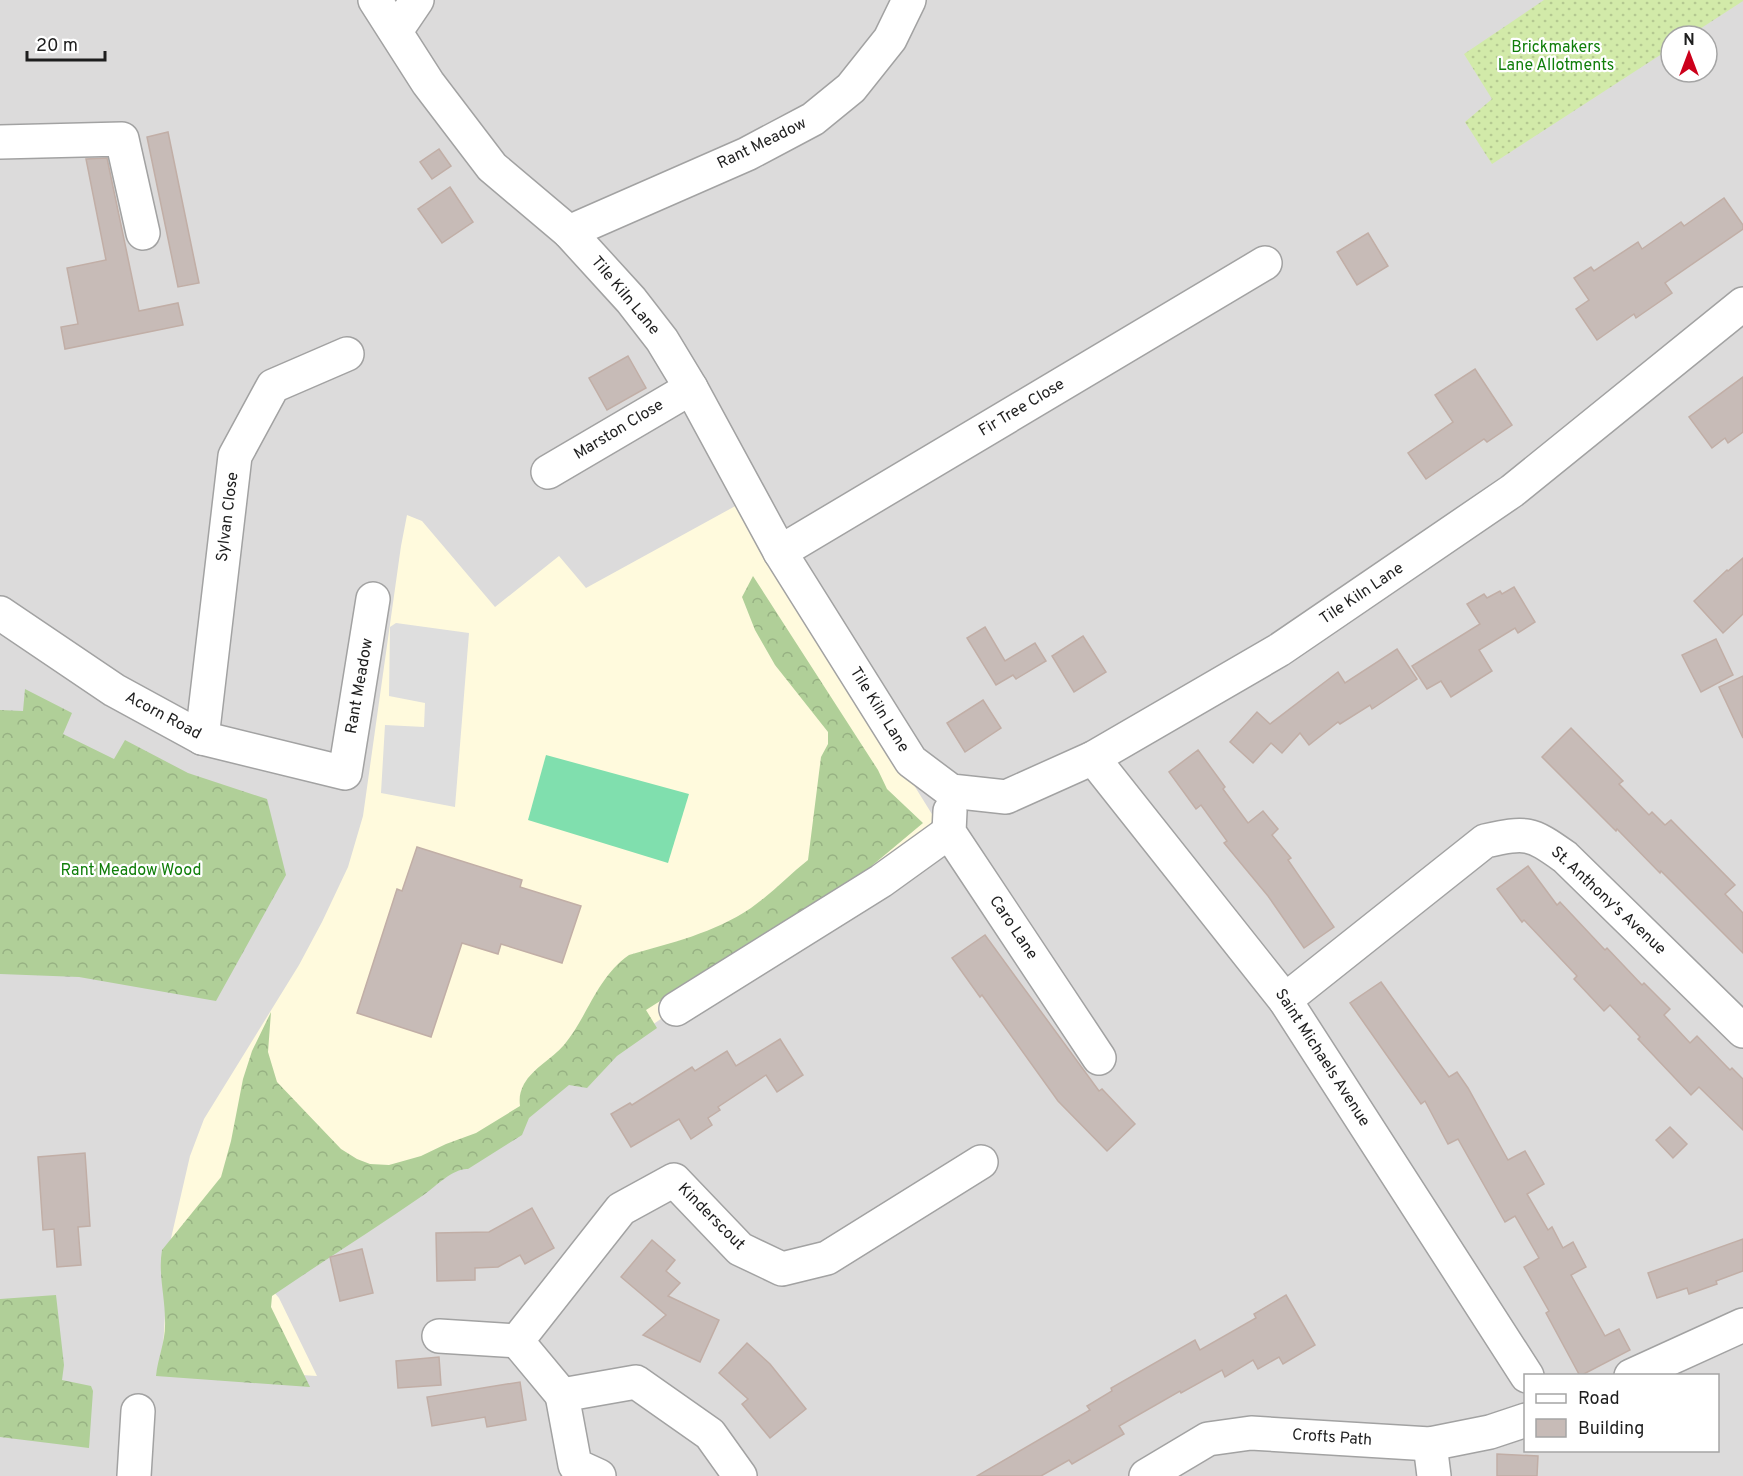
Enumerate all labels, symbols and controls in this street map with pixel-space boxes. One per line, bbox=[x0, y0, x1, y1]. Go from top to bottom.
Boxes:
scale bar bbox=[27, 24, 105, 62]
north arrow bbox=[1659, 24, 1719, 84]
text: N bbox=[1683, 31, 1695, 51]
text: 20 m bbox=[36, 35, 78, 58]
park label: Brickmakers Lane Allotments bbox=[1498, 38, 1614, 76]
street label: Rant Meadow bbox=[714, 114, 810, 174]
street label: Tile Kiln Lane bbox=[586, 252, 664, 340]
street label: Fir Tree Close bbox=[975, 375, 1069, 441]
street label: Marston Close bbox=[570, 395, 668, 465]
street label: Sylvan Close bbox=[213, 471, 243, 563]
street label: Tile Kiln Lane bbox=[1316, 559, 1408, 629]
street label: Rant Meadow bbox=[342, 637, 378, 735]
street label: Tile Kiln Lane bbox=[845, 664, 913, 756]
street label: Acorn Road bbox=[121, 688, 205, 744]
street label: St. Anthony's Avenue bbox=[1546, 842, 1670, 960]
park label: Rant Meadow Wood bbox=[61, 861, 201, 881]
street label: Caro Lane bbox=[984, 892, 1042, 964]
street label: Saint Michaels Avenue bbox=[1270, 985, 1374, 1131]
street label: Kinderscout bbox=[673, 1179, 749, 1255]
legend bbox=[1524, 1374, 1719, 1452]
text: Road bbox=[1578, 1388, 1620, 1411]
text: Building bbox=[1578, 1418, 1644, 1441]
street label: Crofts Path bbox=[1291, 1425, 1373, 1451]

